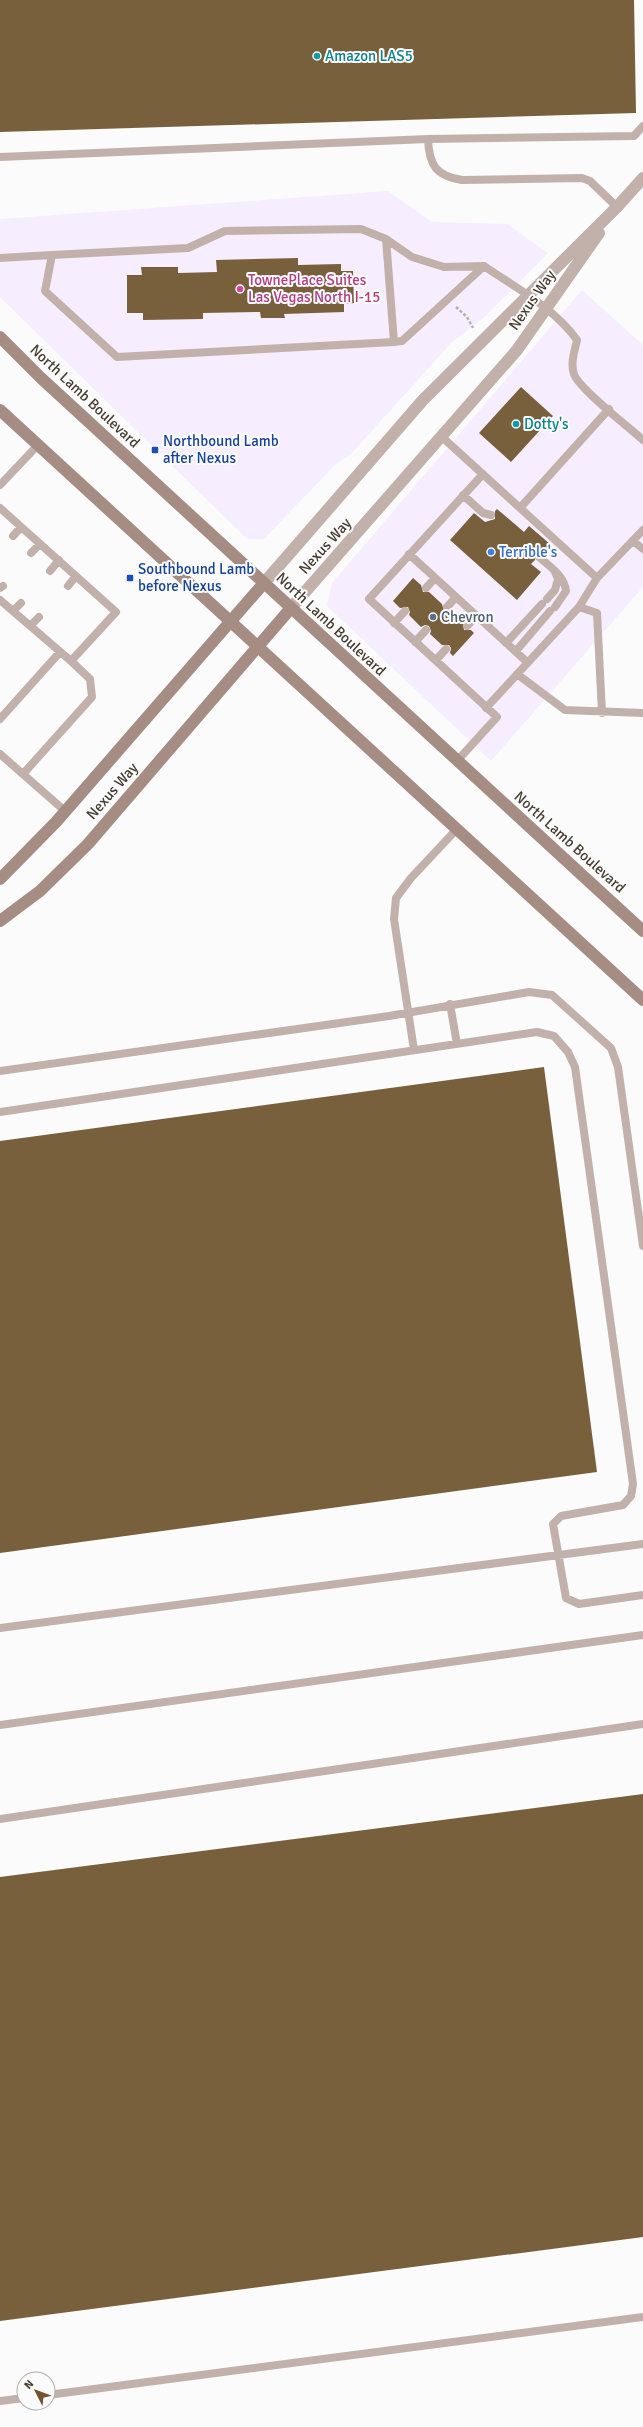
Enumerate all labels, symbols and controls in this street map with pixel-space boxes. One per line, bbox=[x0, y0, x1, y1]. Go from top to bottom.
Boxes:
place label: Amazon LAS5 bbox=[325, 47, 413, 65]
marker: Amazon LAS5 bbox=[312, 51, 322, 61]
street label: Nexus Way bbox=[505, 266, 559, 334]
place label: TownePlace Suites Las Vegas North I-15 bbox=[248, 271, 380, 306]
marker: TownePlace Suites Las Vegas North I-15 bbox=[235, 284, 245, 294]
street label: North Lamb Boulevard bbox=[26, 341, 144, 452]
place label: Dotty's bbox=[524, 415, 569, 433]
marker: Dotty's bbox=[511, 419, 521, 429]
place label: Northbound Lamb after Nexus bbox=[163, 432, 279, 467]
marker: Northbound Lamb after Nexus bbox=[150, 445, 160, 455]
street label: Nexus Way bbox=[295, 514, 355, 578]
place label: Terrible's bbox=[499, 543, 558, 561]
marker: Terrible's bbox=[486, 547, 496, 557]
place label: Southbound Lamb before Nexus bbox=[138, 560, 254, 595]
street label: North Lamb Boulevard bbox=[272, 569, 390, 680]
marker: Southbound Lamb before Nexus bbox=[125, 573, 135, 583]
place label: Chevron bbox=[441, 608, 494, 626]
marker: Chevron bbox=[428, 612, 438, 622]
street label: Nexus Way bbox=[82, 759, 142, 823]
street label: North Lamb Boulevard bbox=[511, 787, 629, 897]
north arrow bbox=[16, 2371, 56, 2411]
text: N bbox=[22, 2377, 36, 2392]

